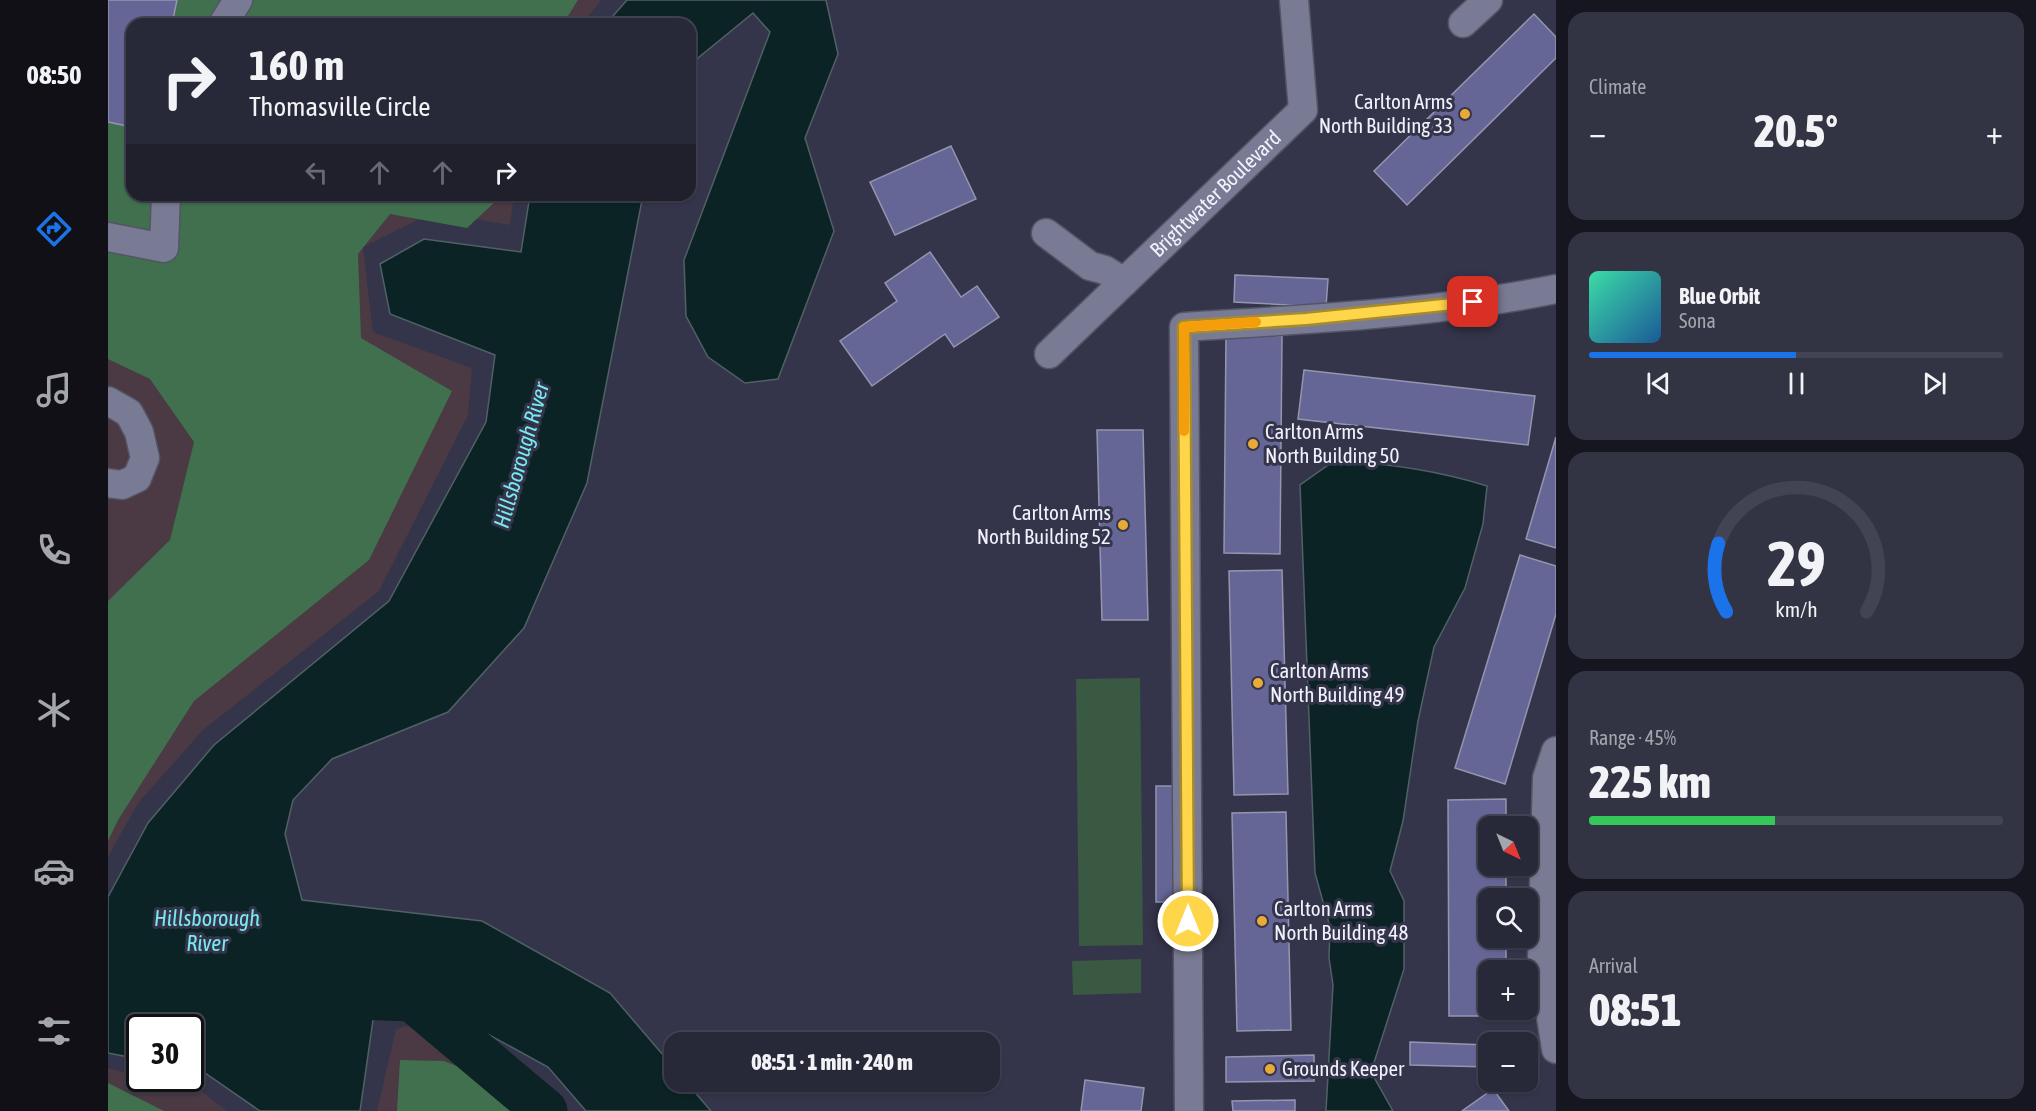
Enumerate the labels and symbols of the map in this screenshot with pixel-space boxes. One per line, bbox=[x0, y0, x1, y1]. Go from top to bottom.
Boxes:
place label: Carlton Arms North Building 33 bbox=[1319, 89, 1453, 137]
marker: Carlton Arms North Building 33 bbox=[1458, 107, 1472, 121]
street label: Brightwater Boulevard bbox=[1145, 125, 1285, 261]
pin bbox=[1447, 276, 1498, 327]
water label: Hillsborough River bbox=[488, 378, 555, 531]
place label: Carlton Arms North Building 50 bbox=[1265, 419, 1399, 467]
marker: Carlton Arms North Building 50 bbox=[1246, 437, 1260, 451]
place label: Carlton Arms North Building 52 bbox=[977, 500, 1111, 548]
marker: Carlton Arms North Building 52 bbox=[1116, 518, 1130, 532]
place label: Carlton Arms North Building 49 bbox=[1270, 658, 1404, 706]
marker: Carlton Arms North Building 49 bbox=[1251, 676, 1265, 690]
north arrow bbox=[1478, 816, 1538, 876]
position arrow bbox=[1156, 889, 1220, 953]
place label: Carlton Arms North Building 48 bbox=[1274, 896, 1408, 944]
water label: Hillsborough River bbox=[154, 905, 260, 956]
marker: Carlton Arms North Building 48 bbox=[1255, 914, 1269, 928]
speed limit sign: 30 bbox=[126, 1014, 204, 1092]
place label: Grounds Keeper bbox=[1282, 1056, 1405, 1080]
marker: Grounds Keeper bbox=[1263, 1062, 1277, 1076]

